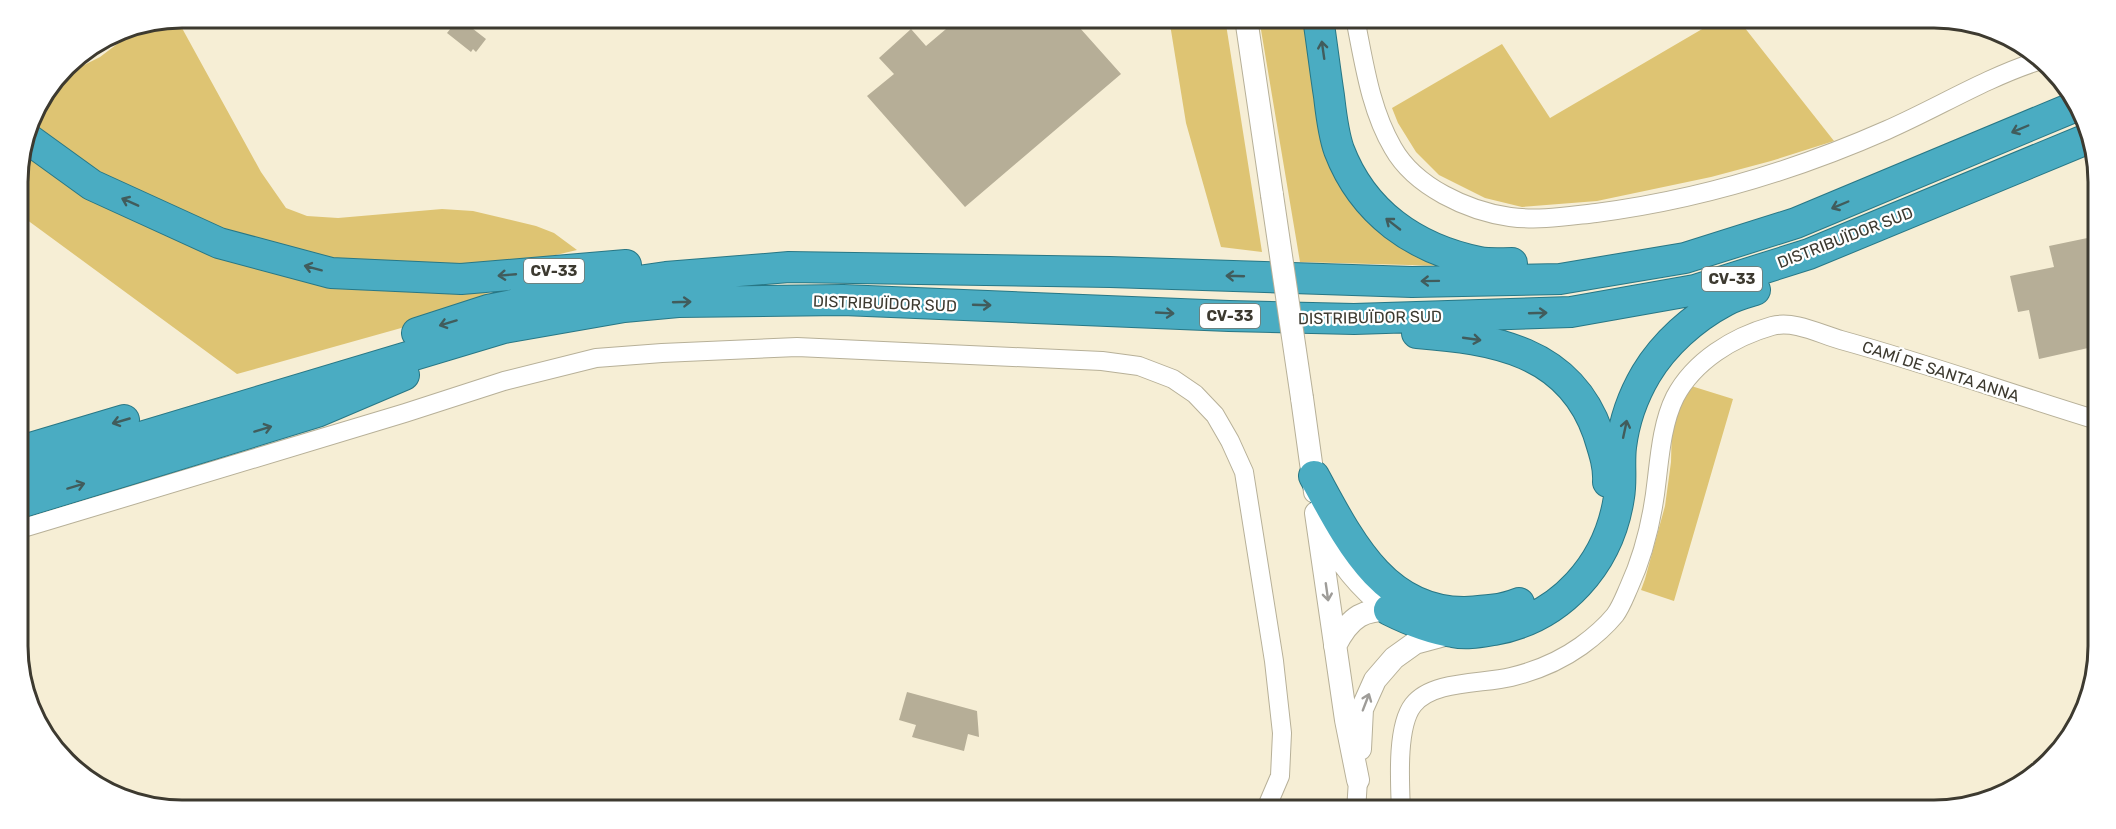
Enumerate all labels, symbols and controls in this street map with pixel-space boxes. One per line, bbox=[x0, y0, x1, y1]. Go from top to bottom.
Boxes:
one-way arrow bbox=[1317, 40, 1328, 60]
one-way arrow bbox=[2011, 124, 2030, 135]
one-way arrow bbox=[122, 196, 140, 208]
one-way arrow bbox=[1831, 200, 1850, 211]
street label: DISTRIBUÏDOR SUD bbox=[1775, 203, 1916, 272]
one-way arrow bbox=[1385, 217, 1401, 230]
road number: CV-33 bbox=[524, 259, 584, 283]
one-way arrow bbox=[304, 262, 323, 273]
road number: CV-33 bbox=[1702, 267, 1762, 291]
one-way arrow bbox=[498, 270, 518, 281]
one-way arrow bbox=[1225, 270, 1245, 281]
one-way arrow bbox=[1420, 276, 1440, 287]
street label: DISTRIBUÏDOR SUD bbox=[813, 291, 957, 316]
one-way arrow bbox=[671, 296, 691, 308]
one-way arrow bbox=[971, 300, 991, 311]
road number: CV-33 bbox=[1200, 304, 1260, 328]
street label: DISTRIBUÏDOR SUD bbox=[1298, 307, 1442, 328]
one-way arrow bbox=[1154, 308, 1174, 319]
one-way arrow bbox=[1527, 308, 1547, 319]
one-way arrow bbox=[439, 318, 458, 329]
one-way arrow bbox=[1461, 333, 1481, 344]
street label: CAMÍ DE SANTA ANNA bbox=[1860, 337, 2022, 406]
one-way arrow bbox=[112, 416, 131, 427]
one-way arrow bbox=[1620, 420, 1631, 439]
one-way arrow bbox=[253, 423, 272, 434]
one-way arrow bbox=[66, 480, 85, 491]
one-way arrow bbox=[1322, 581, 1333, 601]
one-way arrow bbox=[1361, 693, 1372, 711]

